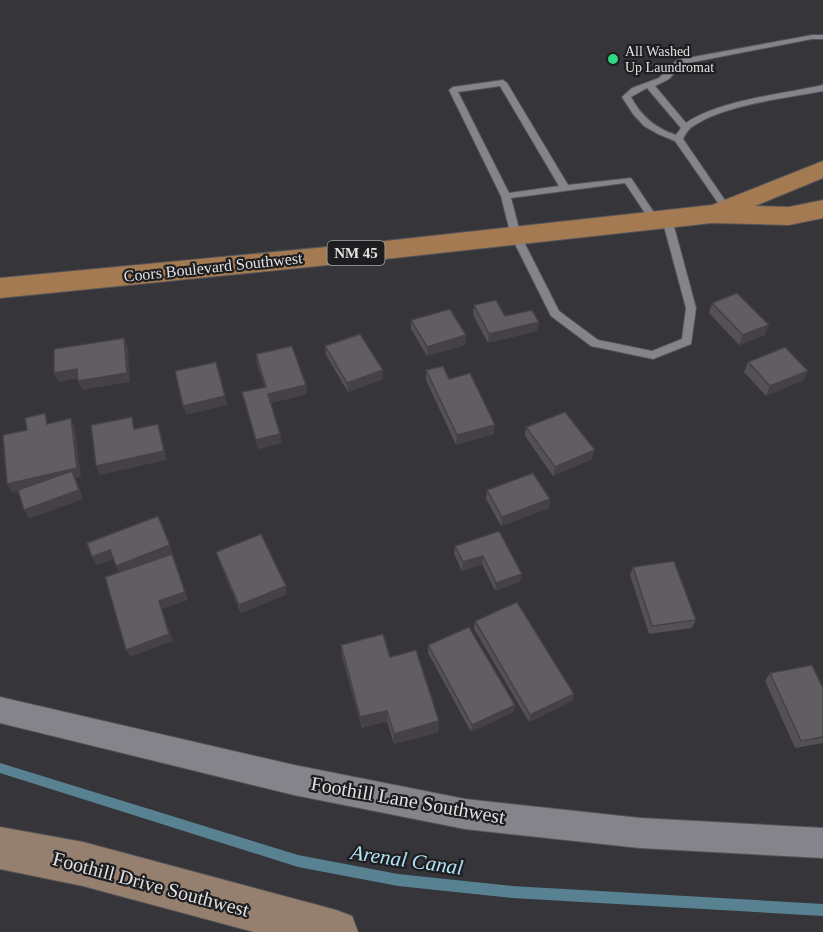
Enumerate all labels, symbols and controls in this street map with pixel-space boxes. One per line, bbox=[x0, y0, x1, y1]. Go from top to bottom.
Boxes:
place label: All Washed Up Laundromat bbox=[625, 44, 714, 75]
marker: All Washed Up Laundromat bbox=[606, 52, 620, 66]
road number: NM 45 bbox=[328, 241, 385, 265]
street label: Coors Boulevard Southwest bbox=[123, 249, 304, 285]
street label: Foothill Lane Southwest bbox=[309, 772, 507, 828]
water label: Arenal Canal bbox=[347, 840, 465, 880]
street label: Foothill Drive Southwest bbox=[50, 847, 252, 921]

